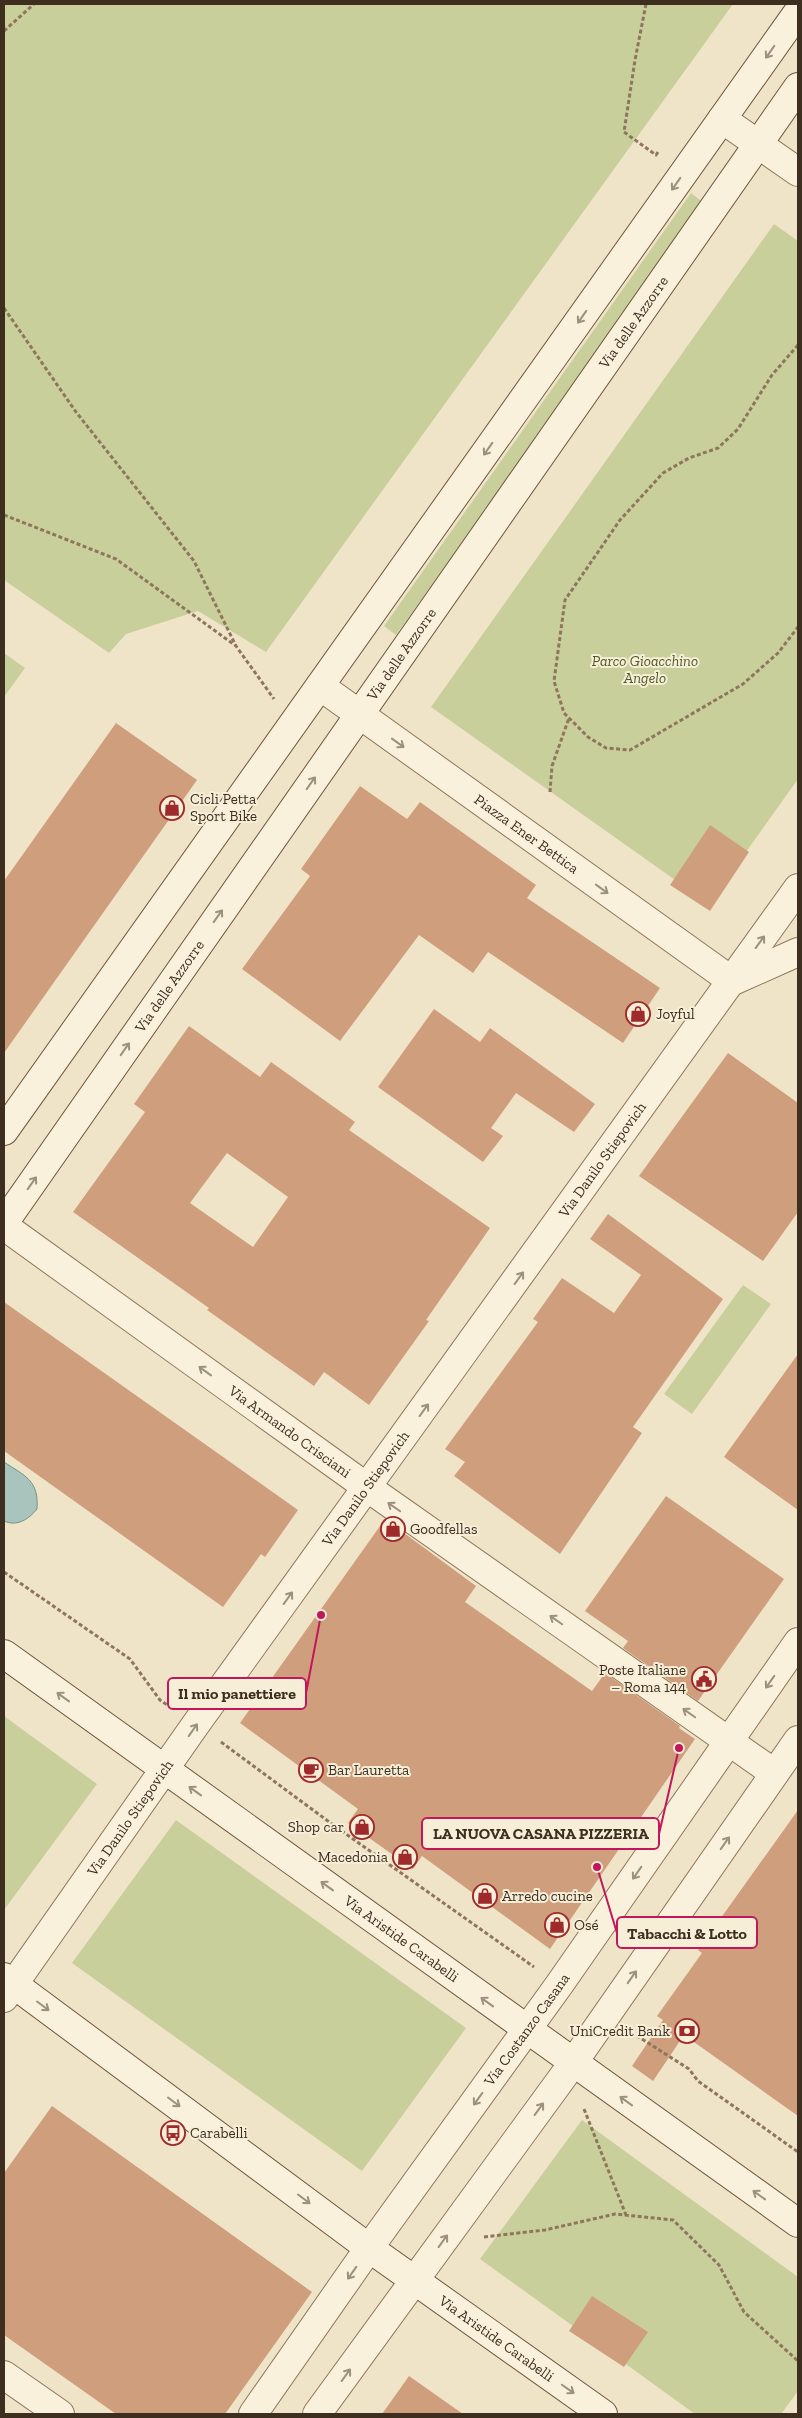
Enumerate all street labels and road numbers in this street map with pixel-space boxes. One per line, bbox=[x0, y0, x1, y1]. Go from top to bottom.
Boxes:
street label: Via delle Azzorre bbox=[595, 273, 672, 373]
street label: Via delle Azzorre bbox=[362, 604, 440, 705]
street label: Piazza Ener Bettica bbox=[471, 790, 582, 877]
street label: Via delle Azzorre bbox=[130, 936, 208, 1037]
street label: Via Danilo Stiepovich bbox=[554, 1098, 650, 1222]
street label: Via Armando Crisciani bbox=[224, 1381, 354, 1482]
street label: Via Danilo Stiepovich bbox=[318, 1427, 414, 1550]
street label: Via Danilo Stiepovich bbox=[83, 1756, 177, 1880]
street label: Via Aristide Carabelli bbox=[340, 1891, 462, 1986]
street label: Via Costanzo Casana bbox=[480, 1970, 573, 2090]
street label: Via Aristide Carabelli bbox=[435, 2291, 558, 2385]

